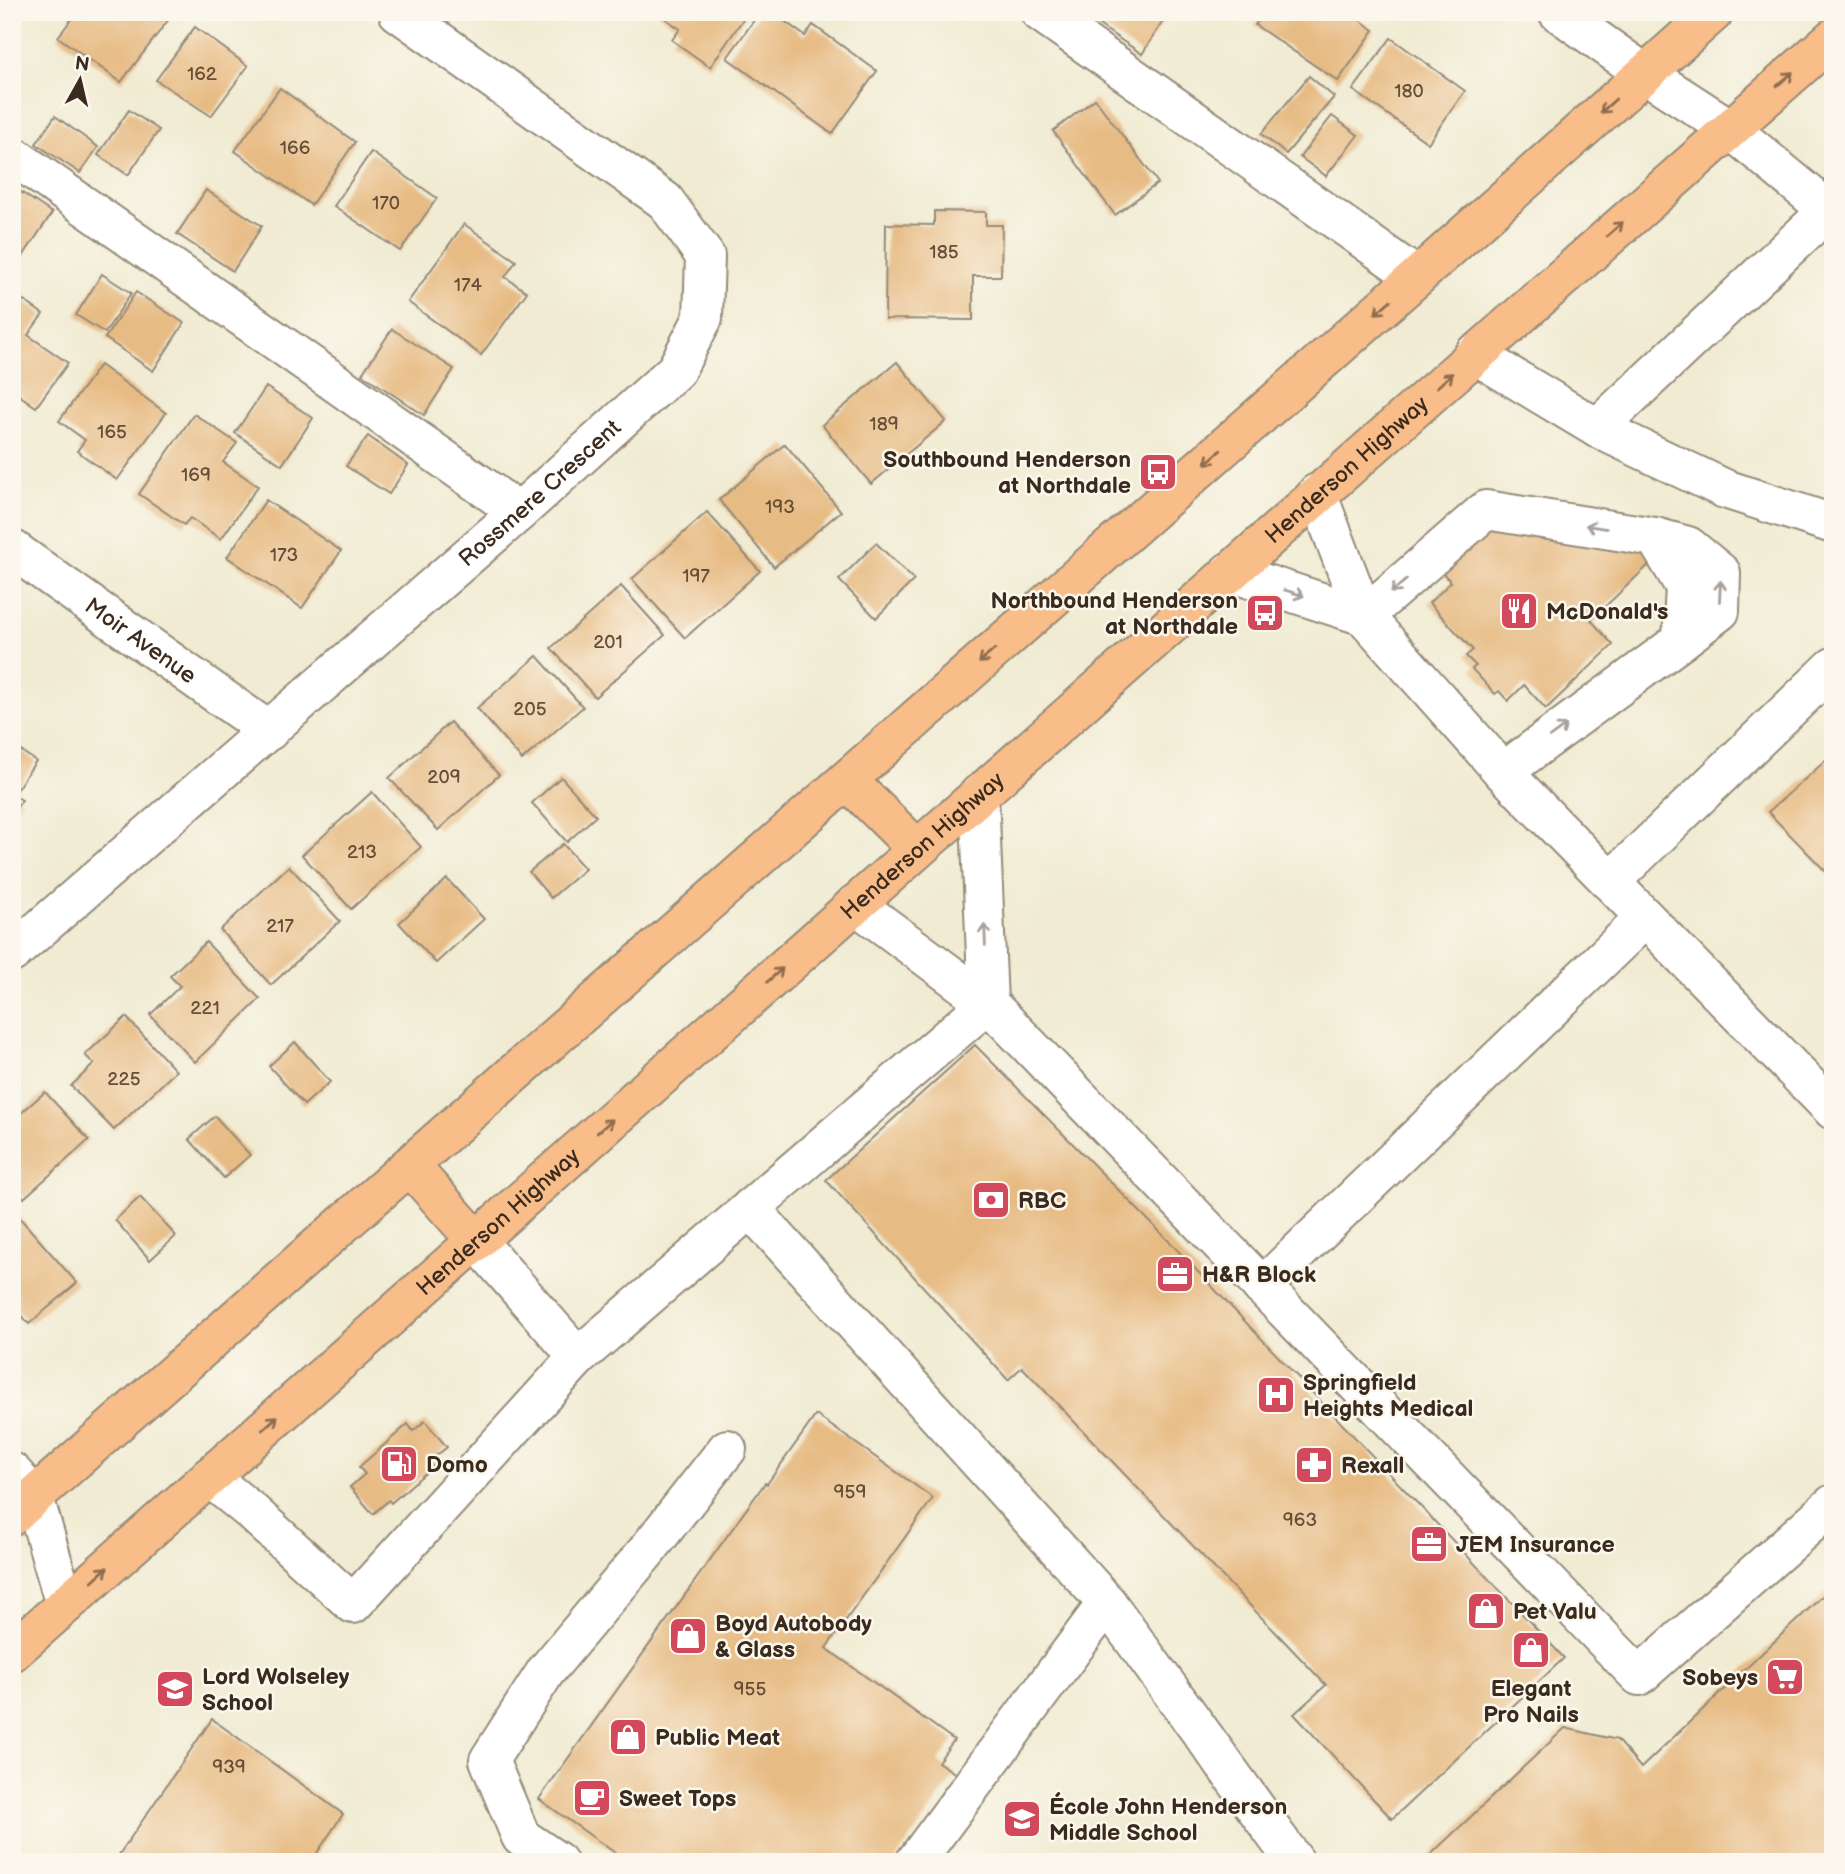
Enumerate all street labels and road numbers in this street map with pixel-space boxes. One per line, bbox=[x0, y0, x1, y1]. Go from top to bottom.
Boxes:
street label: Henderson Highway bbox=[1259, 390, 1435, 550]
street label: Rossmere Crescent bbox=[453, 414, 627, 573]
street label: Moir Avenue bbox=[79, 592, 202, 690]
street label: Henderson Highway bbox=[835, 766, 1011, 926]
street label: Henderson Highway bbox=[411, 1142, 586, 1302]

